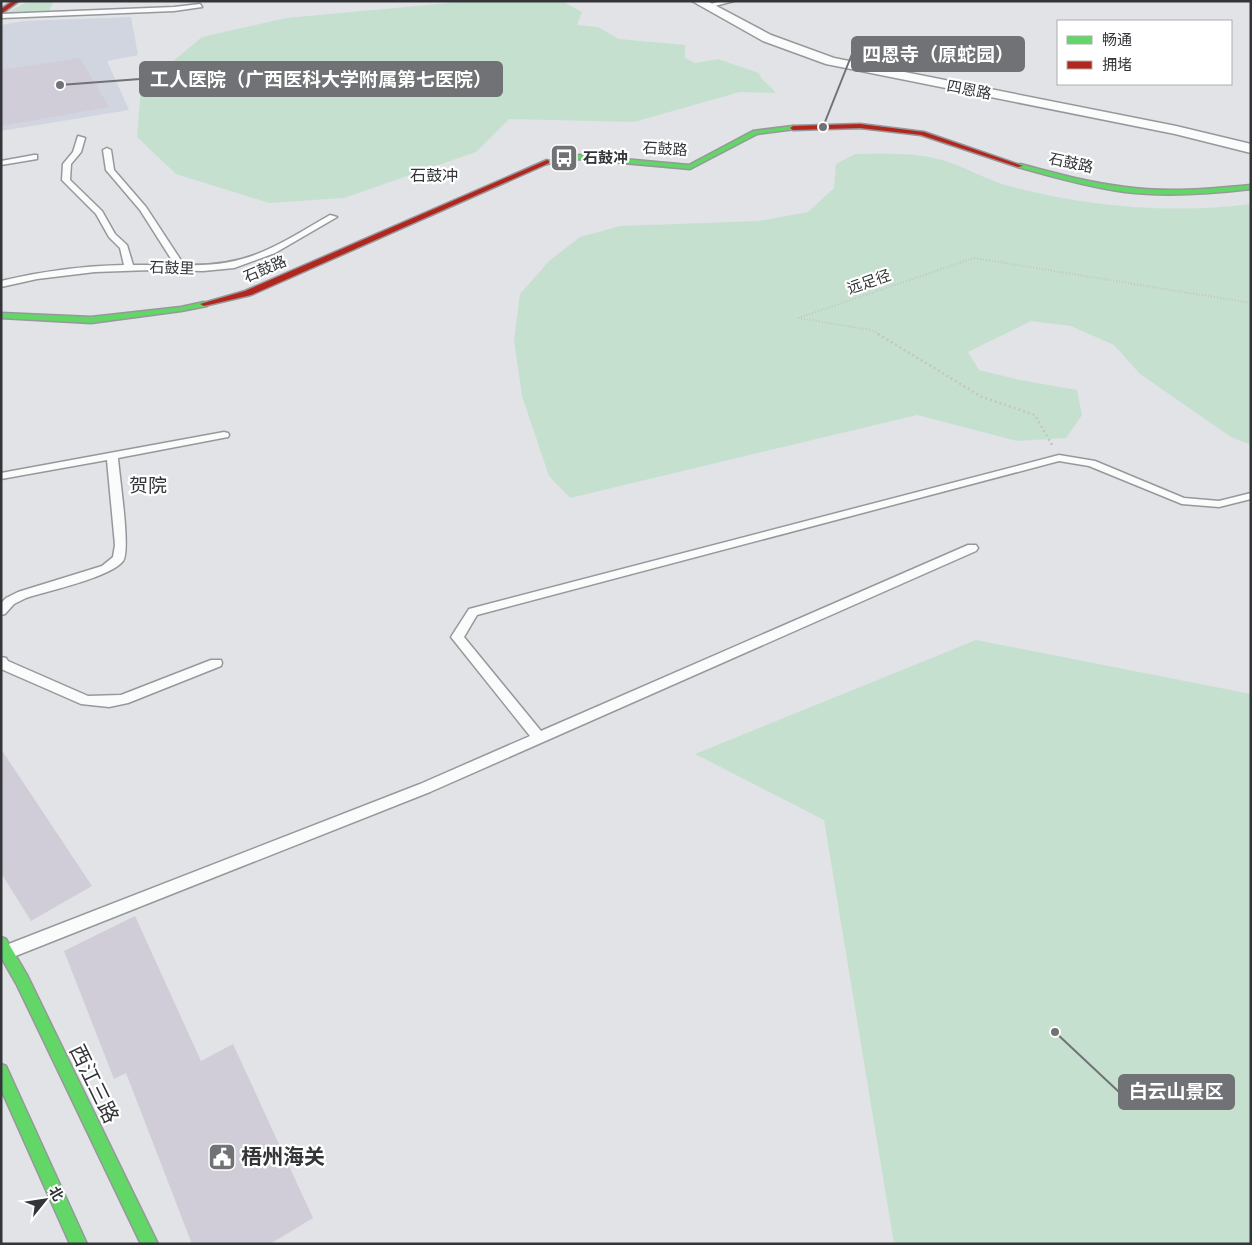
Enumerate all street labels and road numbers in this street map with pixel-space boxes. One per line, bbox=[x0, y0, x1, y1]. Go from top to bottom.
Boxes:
street label: 四恩路 bbox=[945, 77, 993, 103]
street label: 石鼓路 bbox=[642, 139, 688, 159]
street label: 石鼓路 bbox=[1047, 150, 1095, 176]
street label: 石鼓路 bbox=[241, 252, 289, 286]
street label: 石鼓里 bbox=[149, 258, 195, 278]
street label: 远足径 bbox=[845, 266, 893, 298]
street label: 西江三路 bbox=[65, 1041, 123, 1127]

